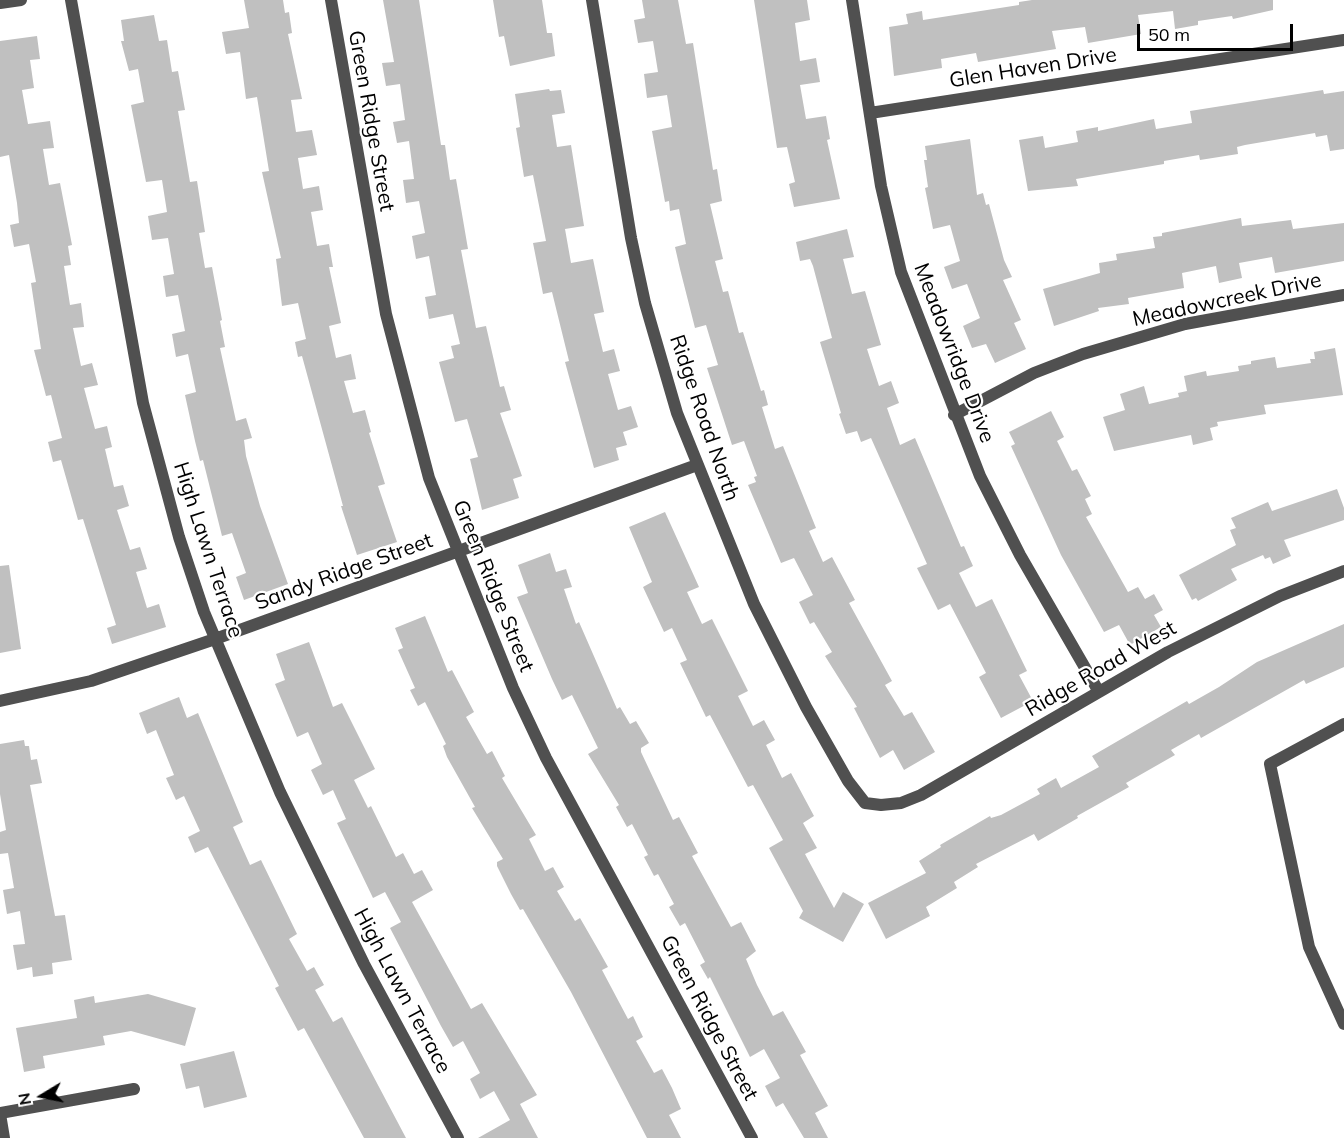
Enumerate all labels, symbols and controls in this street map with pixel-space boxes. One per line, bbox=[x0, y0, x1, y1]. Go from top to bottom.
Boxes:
scale bar bbox=[1140, 12, 1296, 50]
text: 50 m bbox=[1148, 23, 1190, 46]
street label: Green Ridge Street bbox=[343, 29, 399, 213]
street label: Glen Haven Drive bbox=[948, 42, 1118, 94]
street label: Meadowridge Drive bbox=[908, 260, 1000, 446]
street label: Meadowcreek Drive bbox=[1130, 268, 1324, 332]
street label: Ridge Road North bbox=[664, 332, 744, 504]
street label: High Lawn Terrace bbox=[168, 459, 248, 641]
street label: Green Ridge Street bbox=[447, 496, 539, 676]
street label: Sandy Ridge Street bbox=[252, 528, 436, 616]
street label: Ridge Road West bbox=[1021, 616, 1181, 722]
street label: High Lawn Terrace bbox=[348, 904, 456, 1078]
street label: Green Ridge Street bbox=[655, 931, 763, 1105]
north arrow bbox=[12, 1066, 72, 1126]
text: N bbox=[13, 1091, 35, 1107]

